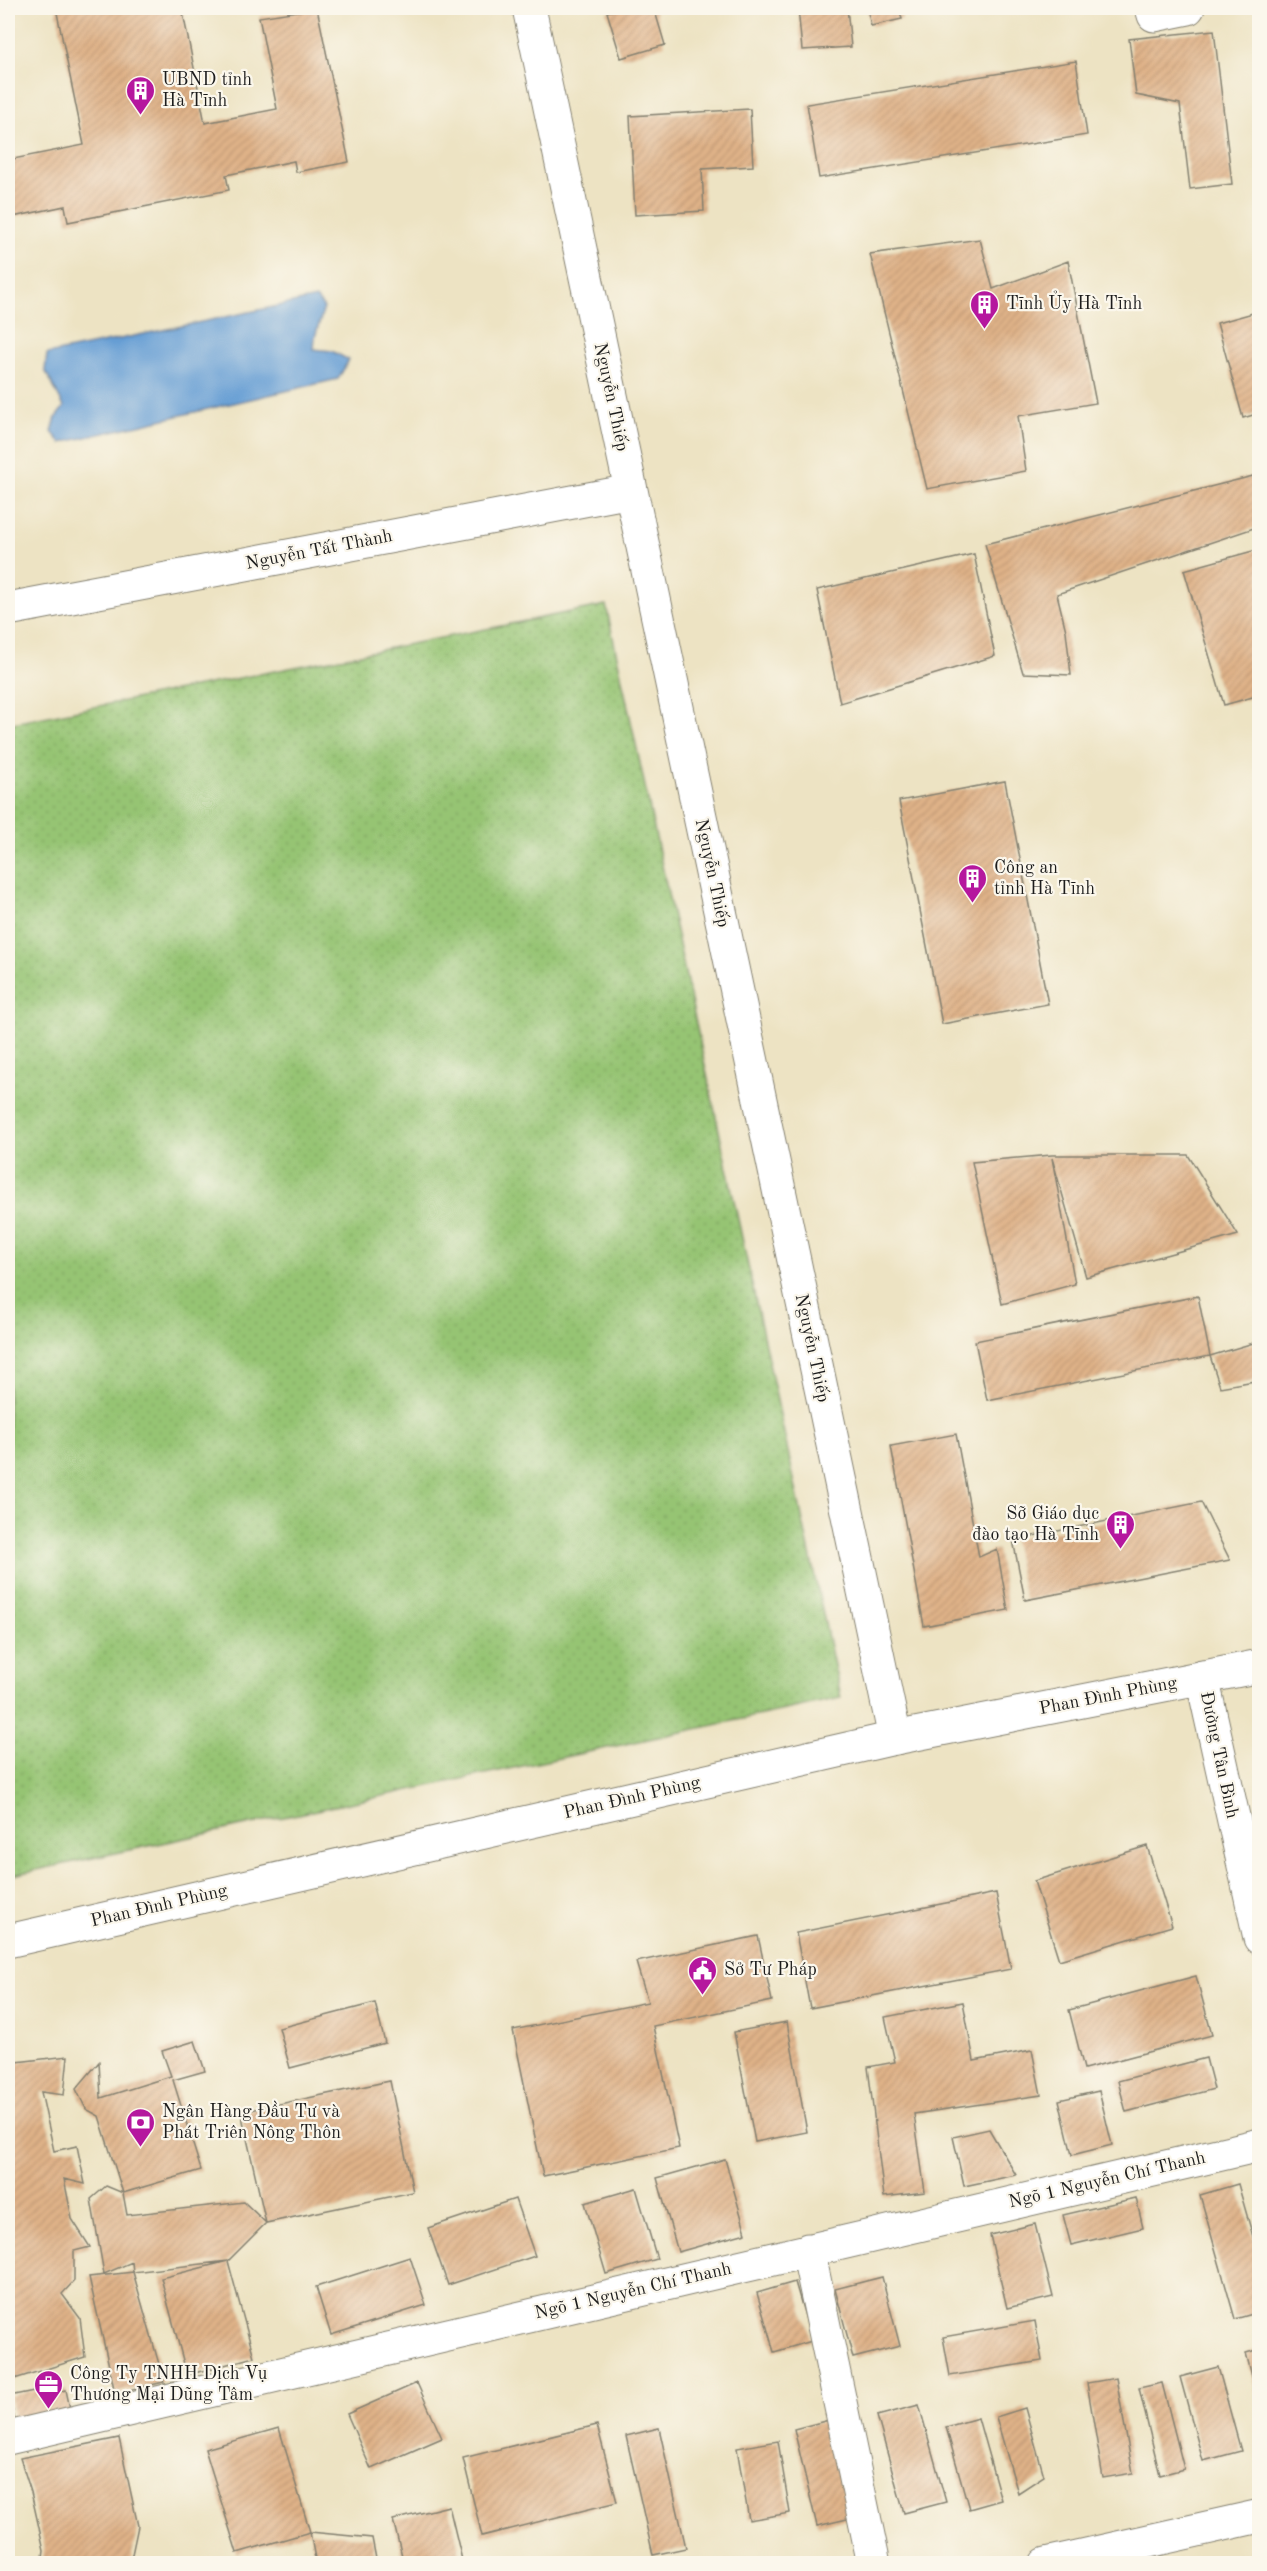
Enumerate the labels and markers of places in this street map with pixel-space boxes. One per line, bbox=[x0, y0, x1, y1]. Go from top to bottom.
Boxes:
place label: UBND tỉnh Hà Tĩnh bbox=[162, 71, 252, 110]
building icon: UBND tỉnh Hà Tĩnh bbox=[125, 74, 157, 116]
building icon: Tĩnh Ủy Hà Tĩnh bbox=[969, 288, 1001, 330]
place label: Tĩnh Ủy Hà Tĩnh bbox=[1006, 290, 1142, 313]
place label: Công an tỉnh Hà Tĩnh bbox=[994, 859, 1095, 898]
building icon: Công an tỉnh Hà Tĩnh bbox=[957, 862, 989, 904]
place label: Sỡ Giáo dục đào tạo Hà Tĩnh bbox=[972, 1505, 1099, 1544]
building icon: Sỡ Giáo dục đào tạo Hà Tĩnh bbox=[1104, 1508, 1136, 1550]
public building icon: Sở Tư Pháp bbox=[687, 1954, 719, 1996]
place label: Sở Tư Pháp bbox=[724, 1961, 817, 1979]
place label: Ngân Hàng Đầu Tư và Phát Triên Nông Thôn bbox=[162, 2100, 341, 2142]
bank icon: Ngân Hàng Đầu Tư và Phát Triên Nông Thôn bbox=[125, 2106, 157, 2148]
place label: Công Ty TNHH Dịch Vụ Thương Mại Dũng Tâm bbox=[70, 2365, 268, 2404]
office icon: Công Ty TNHH Dịch Vụ Thương Mại Dũng Tâm bbox=[33, 2368, 65, 2410]

